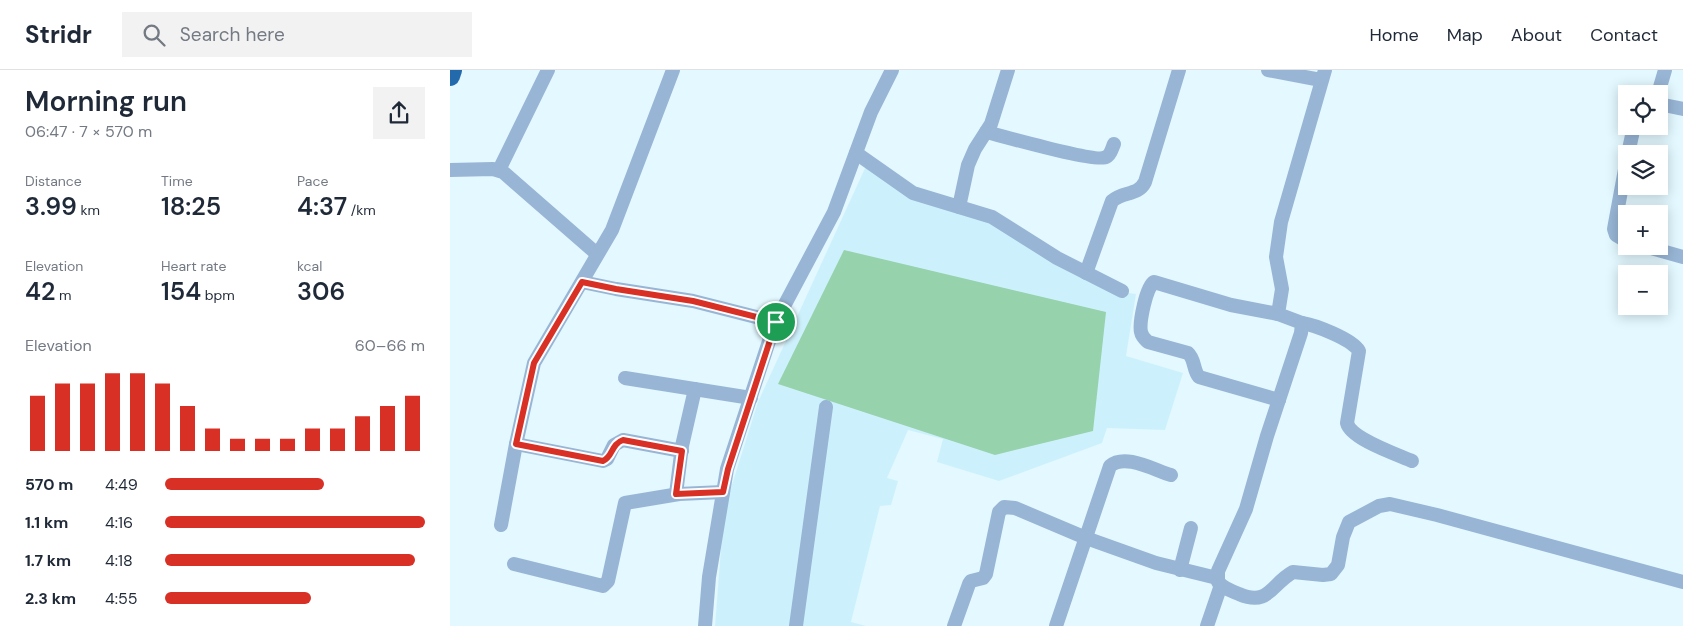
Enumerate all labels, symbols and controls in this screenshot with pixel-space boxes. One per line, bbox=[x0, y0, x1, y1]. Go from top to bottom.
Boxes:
search box bbox=[122, 12, 472, 57]
text: Stridr bbox=[25, 19, 92, 50]
icon: search bbox=[140, 21, 168, 49]
text: Search here bbox=[180, 22, 285, 47]
text: Home bbox=[1369, 23, 1419, 47]
text: Map bbox=[1447, 23, 1483, 47]
text: About bbox=[1511, 23, 1562, 47]
text: Contact bbox=[1590, 23, 1658, 47]
text: Morning run bbox=[25, 83, 187, 120]
map controls bbox=[1618, 85, 1668, 315]
button: locate bbox=[1618, 85, 1668, 135]
button: share bbox=[373, 87, 425, 139]
text: 06:47 · 7 × 570 m bbox=[25, 121, 152, 142]
button: layers bbox=[1618, 145, 1668, 195]
text: Distance bbox=[25, 172, 82, 190]
text: Time bbox=[161, 172, 193, 190]
text: Pace bbox=[297, 172, 328, 190]
text: 3.99 bbox=[25, 190, 77, 223]
text: 18:25 bbox=[161, 190, 221, 223]
text: 4:37 bbox=[297, 190, 347, 223]
text: km bbox=[77, 201, 100, 219]
text: /km bbox=[347, 201, 376, 219]
button: + bbox=[1618, 205, 1668, 255]
text: Elevation bbox=[25, 257, 83, 275]
text: Heart rate bbox=[161, 257, 226, 275]
text: kcal bbox=[297, 257, 322, 275]
button: − bbox=[1618, 265, 1668, 315]
text: 42 bbox=[25, 275, 55, 308]
text: 154 bbox=[161, 275, 201, 308]
text: 306 bbox=[297, 275, 345, 308]
text: m bbox=[55, 286, 72, 304]
text: bpm bbox=[201, 286, 235, 304]
pin bbox=[755, 301, 797, 343]
icon: arrive bbox=[762, 308, 790, 336]
text: Elevation bbox=[25, 335, 92, 356]
text: 60–66 m bbox=[355, 335, 425, 356]
text: 570 m bbox=[25, 474, 73, 495]
text: 4:49 bbox=[105, 474, 138, 495]
text: 1.1 km bbox=[25, 512, 68, 533]
text: 4:16 bbox=[105, 512, 133, 533]
text: 1.7 km bbox=[25, 550, 71, 571]
text: 4:18 bbox=[105, 550, 133, 571]
text: 2.3 km bbox=[25, 588, 76, 609]
text: 4:55 bbox=[105, 588, 137, 609]

